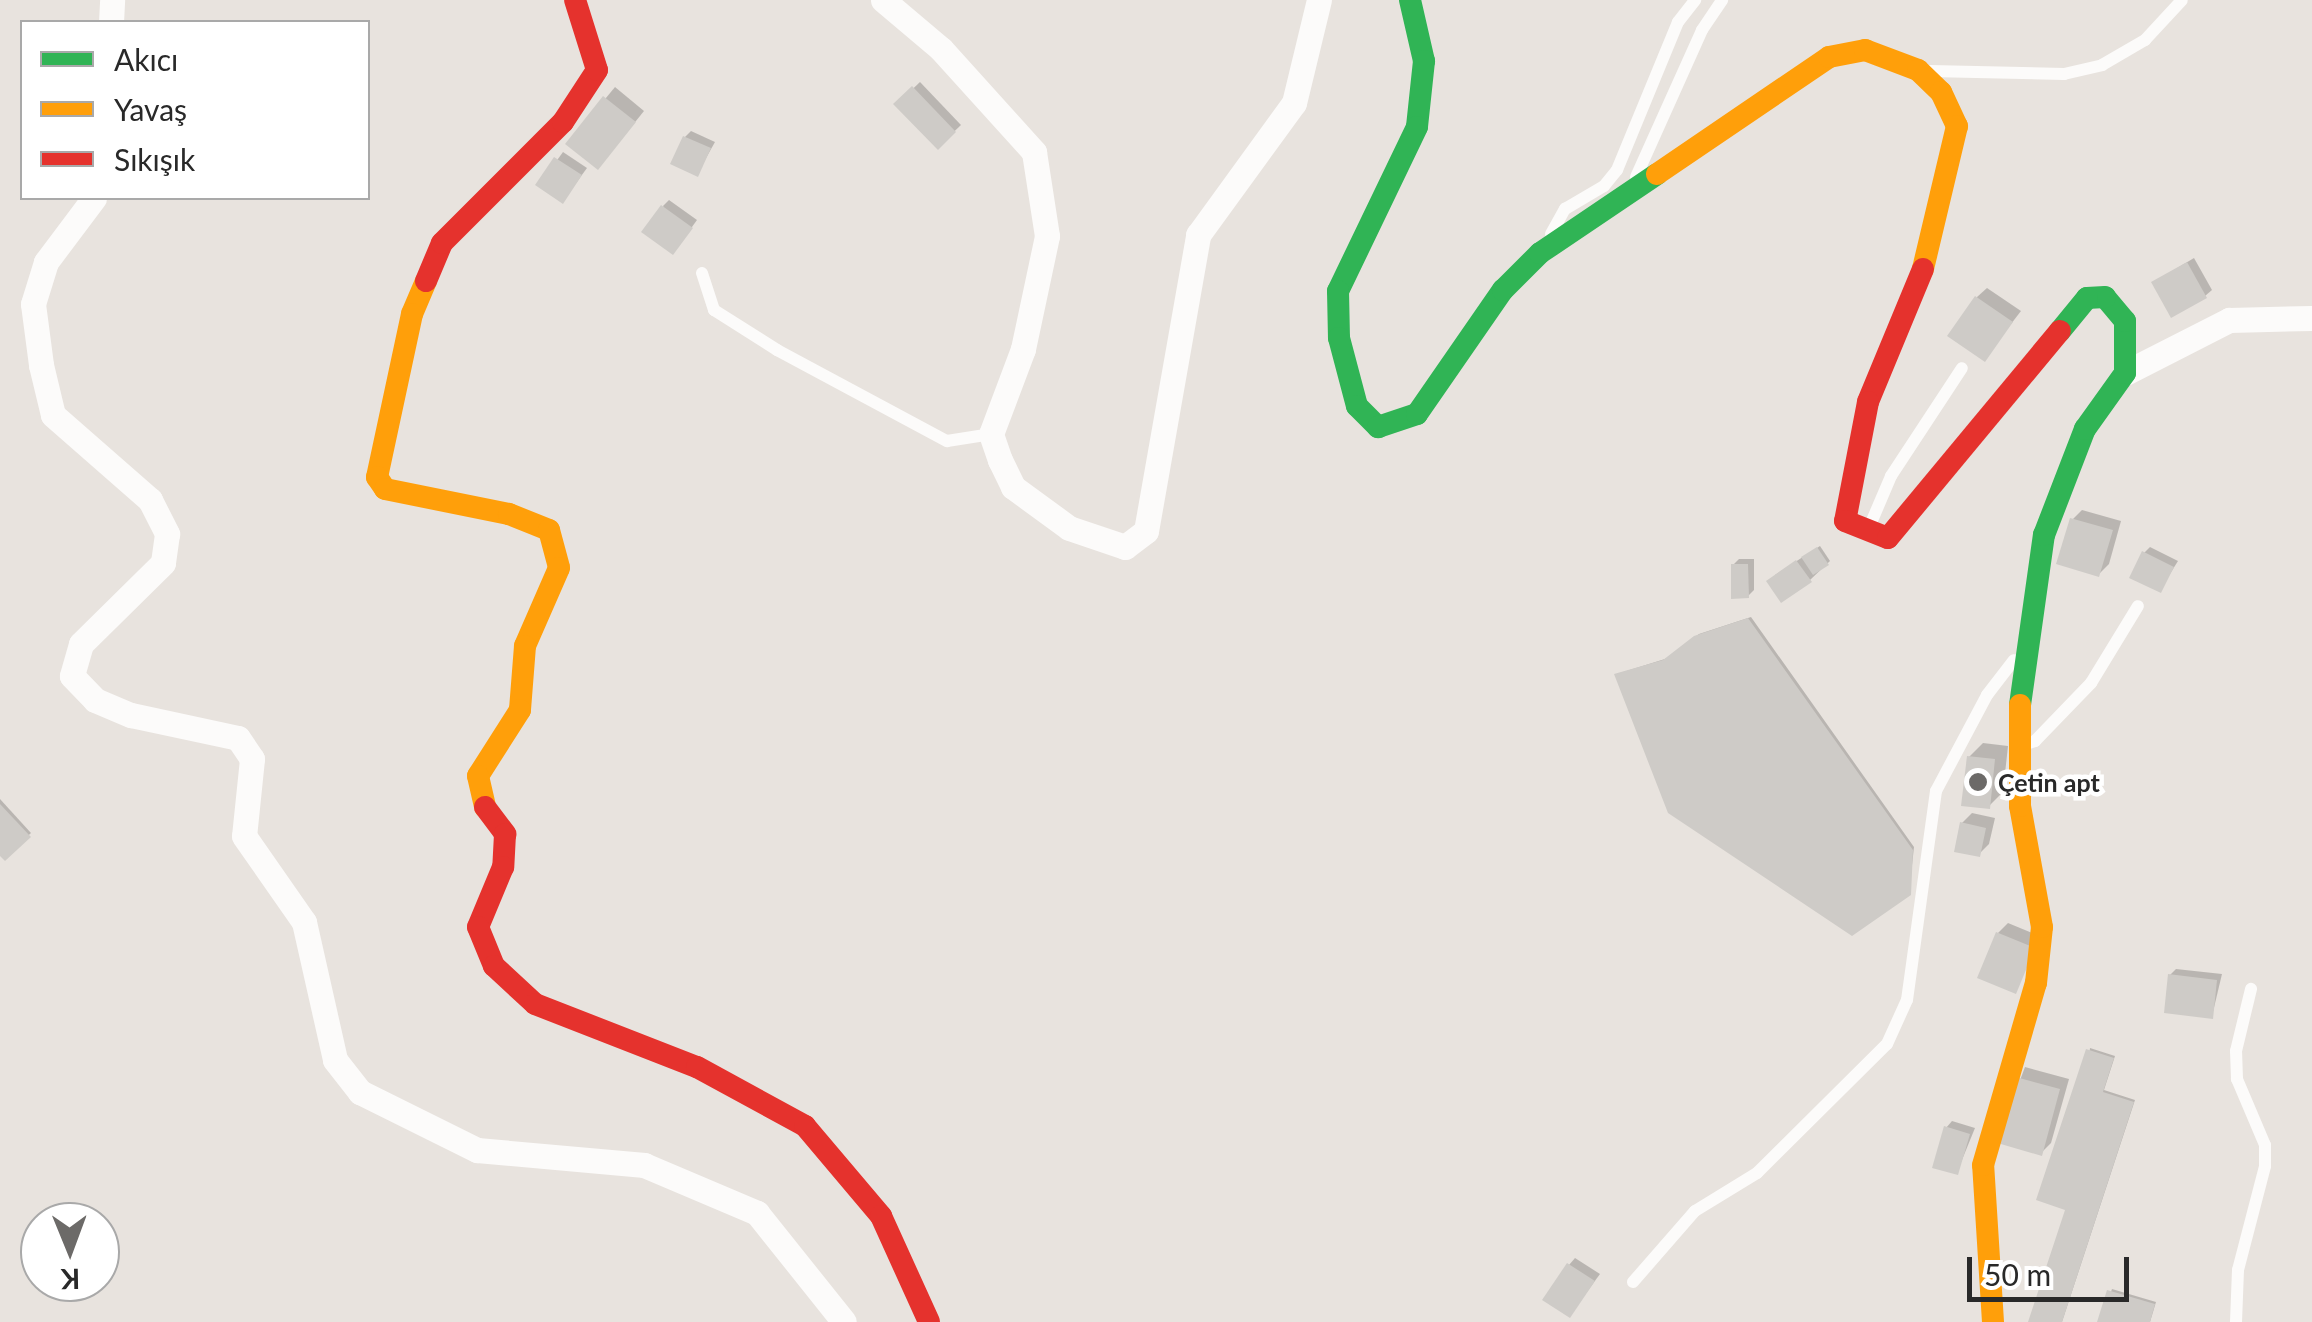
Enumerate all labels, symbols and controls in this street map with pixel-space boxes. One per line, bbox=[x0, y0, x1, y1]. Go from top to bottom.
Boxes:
legend bbox=[20, 20, 370, 200]
text: Akıcı bbox=[114, 41, 178, 77]
text: Yavaş bbox=[114, 91, 187, 127]
text: Sıkışık bbox=[114, 141, 195, 177]
place label: Çetin apt bbox=[1998, 767, 2100, 797]
marker: Çetin apt bbox=[1967, 771, 1989, 793]
north arrow bbox=[20, 1202, 120, 1302]
scale bar bbox=[1972, 1237, 2134, 1299]
text: 50 m bbox=[1984, 1256, 2051, 1292]
text: K bbox=[61, 1263, 80, 1297]

